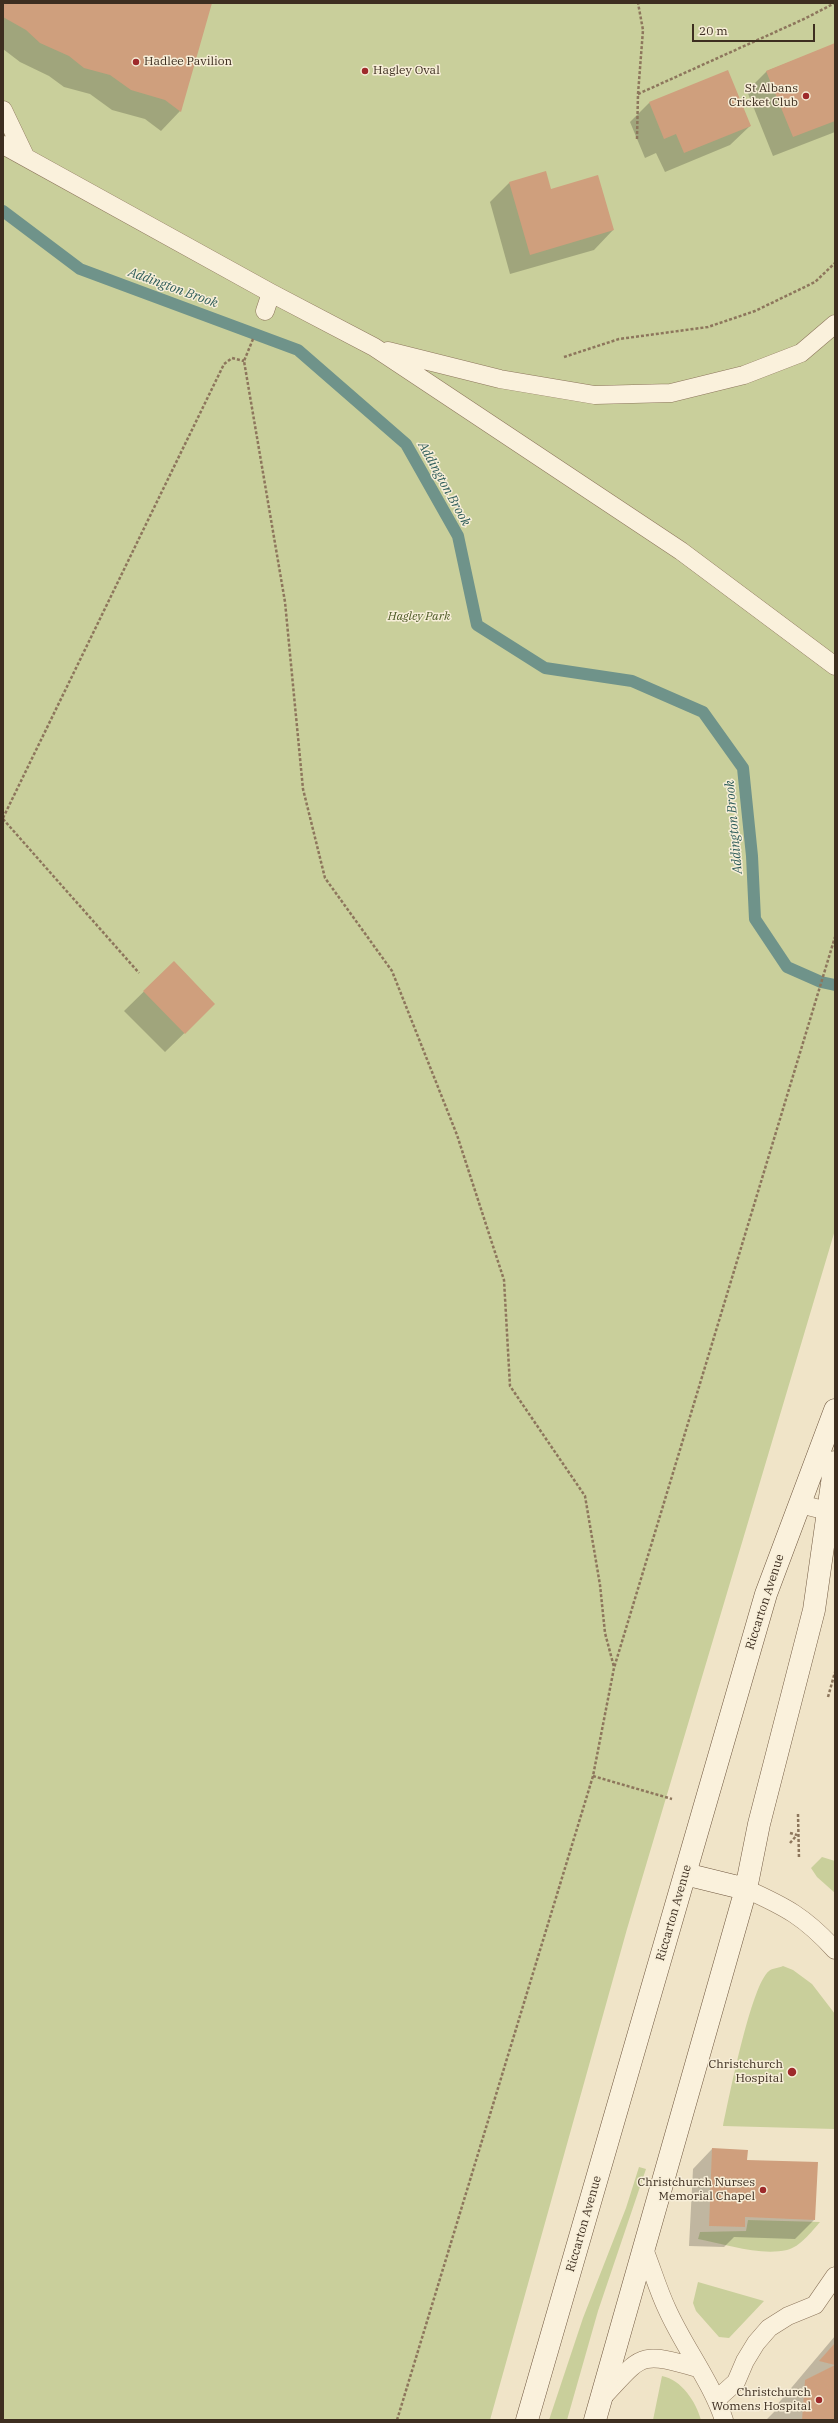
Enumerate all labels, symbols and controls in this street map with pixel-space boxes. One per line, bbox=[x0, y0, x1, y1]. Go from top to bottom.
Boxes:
scale bar bbox=[694, 16, 817, 42]
text: 20 m bbox=[699, 23, 728, 38]
place label: Hadlee Pavilion bbox=[144, 55, 232, 69]
marker: Hadlee Pavilion bbox=[131, 57, 141, 67]
place label: Hagley Oval bbox=[373, 64, 440, 78]
marker: Hagley Oval bbox=[360, 66, 370, 76]
place label: St Albans Cricket Club bbox=[729, 82, 798, 110]
marker: St Albans Cricket Club bbox=[801, 91, 811, 101]
water label: Addington Brook bbox=[126, 265, 220, 311]
water label: Addington Brook bbox=[414, 439, 474, 529]
park label: Hagley Park bbox=[388, 610, 450, 624]
water label: Addington Brook bbox=[722, 779, 746, 875]
street label: Riccarton Avenue bbox=[743, 1552, 787, 1652]
street label: Riccarton Avenue bbox=[653, 1863, 695, 1963]
place label: Christchurch Hospital bbox=[709, 2058, 783, 2086]
marker: Christchurch Hospital bbox=[786, 2066, 798, 2078]
street label: Riccarton Avenue bbox=[563, 2174, 605, 2274]
place label: Christchurch Nurses Memorial Chapel bbox=[638, 2176, 755, 2204]
marker: Christchurch Nurses Memorial Chapel bbox=[758, 2185, 768, 2195]
place label: Christchurch Womens Hospital bbox=[711, 2386, 811, 2414]
marker: Christchurch Womens Hospital bbox=[814, 2395, 824, 2405]

